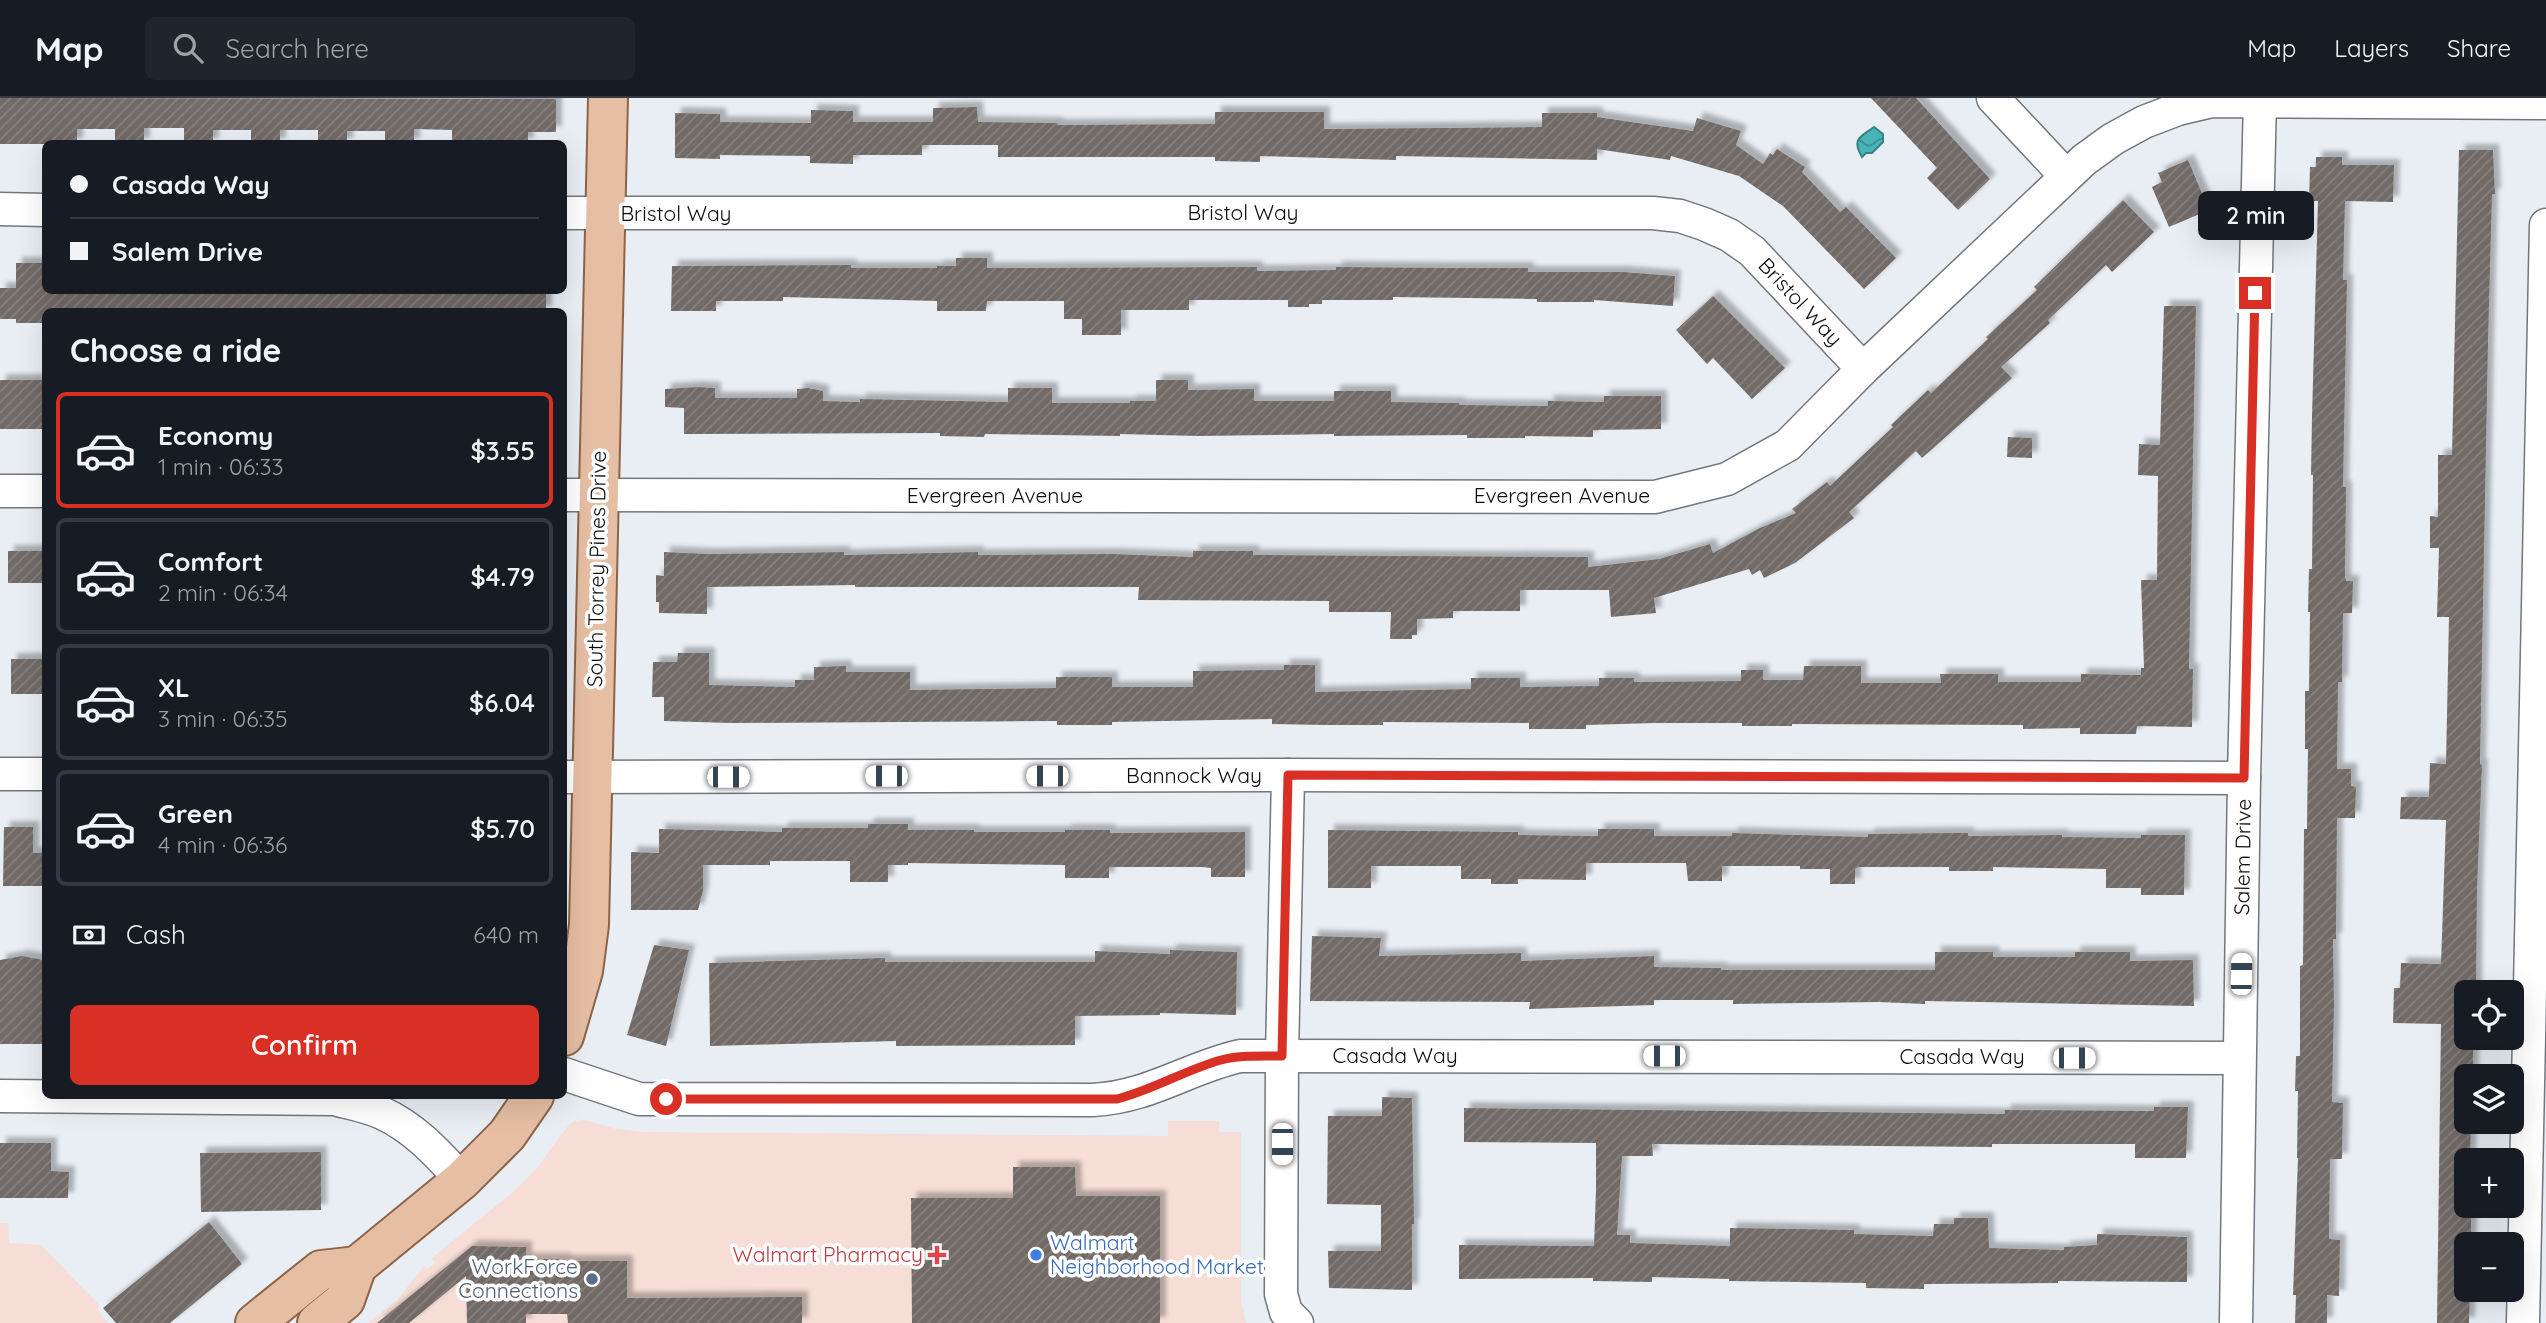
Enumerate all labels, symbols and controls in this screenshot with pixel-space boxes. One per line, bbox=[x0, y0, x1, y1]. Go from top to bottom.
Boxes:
search box bbox=[145, 17, 635, 80]
text: Map bbox=[35, 28, 103, 69]
icon: search bbox=[169, 29, 207, 67]
text: Search here bbox=[225, 32, 369, 65]
text: Map bbox=[2247, 33, 2296, 63]
text: Layers bbox=[2334, 33, 2409, 63]
text: Share bbox=[2447, 33, 2511, 63]
text: Casada Way bbox=[112, 168, 270, 201]
callout: 2 min bbox=[2197, 192, 2313, 240]
street label: Bristol Way bbox=[1187, 199, 1299, 225]
street label: Bristol Way bbox=[620, 200, 732, 226]
text: 2 min bbox=[2226, 201, 2286, 230]
text: Salem Drive bbox=[112, 235, 263, 268]
street label: Bristol Way bbox=[1753, 252, 1848, 351]
route end bbox=[2239, 277, 2271, 309]
text: Choose a ride bbox=[70, 330, 282, 370]
icon: car bbox=[74, 419, 137, 482]
text: Economy bbox=[158, 419, 273, 452]
text: $3.55 bbox=[471, 434, 535, 467]
street label: South Torrey Pines Drive bbox=[581, 451, 611, 687]
text: 1 min · 06:33 bbox=[158, 452, 284, 481]
street label: Evergreen Avenue bbox=[907, 482, 1083, 508]
street label: Evergreen Avenue bbox=[1474, 482, 1650, 508]
icon: car bbox=[74, 545, 137, 608]
text: Comfort bbox=[158, 545, 263, 578]
text: $4.79 bbox=[470, 560, 535, 593]
text: 2 min · 06:34 bbox=[158, 578, 288, 607]
icon: car bbox=[74, 671, 137, 734]
text: XL bbox=[158, 671, 190, 704]
text: $6.04 bbox=[469, 686, 535, 719]
text: 3 min · 06:35 bbox=[158, 704, 288, 733]
street label: Bannock Way bbox=[1126, 762, 1262, 788]
car bbox=[866, 766, 908, 787]
car bbox=[1027, 766, 1069, 787]
car bbox=[708, 767, 750, 788]
icon: car bbox=[74, 797, 137, 860]
text: Green bbox=[158, 797, 233, 830]
street label: Salem Drive bbox=[2228, 799, 2256, 915]
text: $5.70 bbox=[470, 812, 535, 845]
text: 4 min · 06:36 bbox=[158, 830, 287, 859]
icon: cash bbox=[70, 916, 108, 954]
text: Cash bbox=[126, 918, 186, 951]
text: 640 m bbox=[473, 920, 539, 949]
car bbox=[2231, 953, 2252, 995]
map controls bbox=[2454, 980, 2524, 1302]
button: locate bbox=[2454, 980, 2524, 1050]
button: Confirm bbox=[70, 1005, 539, 1085]
street label: Casada Way bbox=[1332, 1042, 1458, 1068]
street label: Casada Way bbox=[1899, 1043, 2025, 1069]
car bbox=[1644, 1046, 1686, 1067]
car bbox=[2054, 1048, 2096, 1069]
button: layers bbox=[2454, 1064, 2524, 1134]
route start bbox=[650, 1083, 682, 1115]
car bbox=[1272, 1123, 1293, 1165]
button: + bbox=[2454, 1148, 2524, 1218]
place label: Walmart Neighborhood Market bbox=[1050, 1229, 1264, 1279]
button: − bbox=[2454, 1232, 2524, 1302]
place label: Walmart Pharmacy bbox=[733, 1241, 923, 1267]
marker: Walmart Pharmacy bbox=[929, 1247, 945, 1263]
marker: Walmart Neighborhood Market bbox=[1028, 1247, 1044, 1263]
place label: WorkForce Connections bbox=[458, 1253, 578, 1303]
marker: WorkForce Connections bbox=[584, 1271, 600, 1287]

